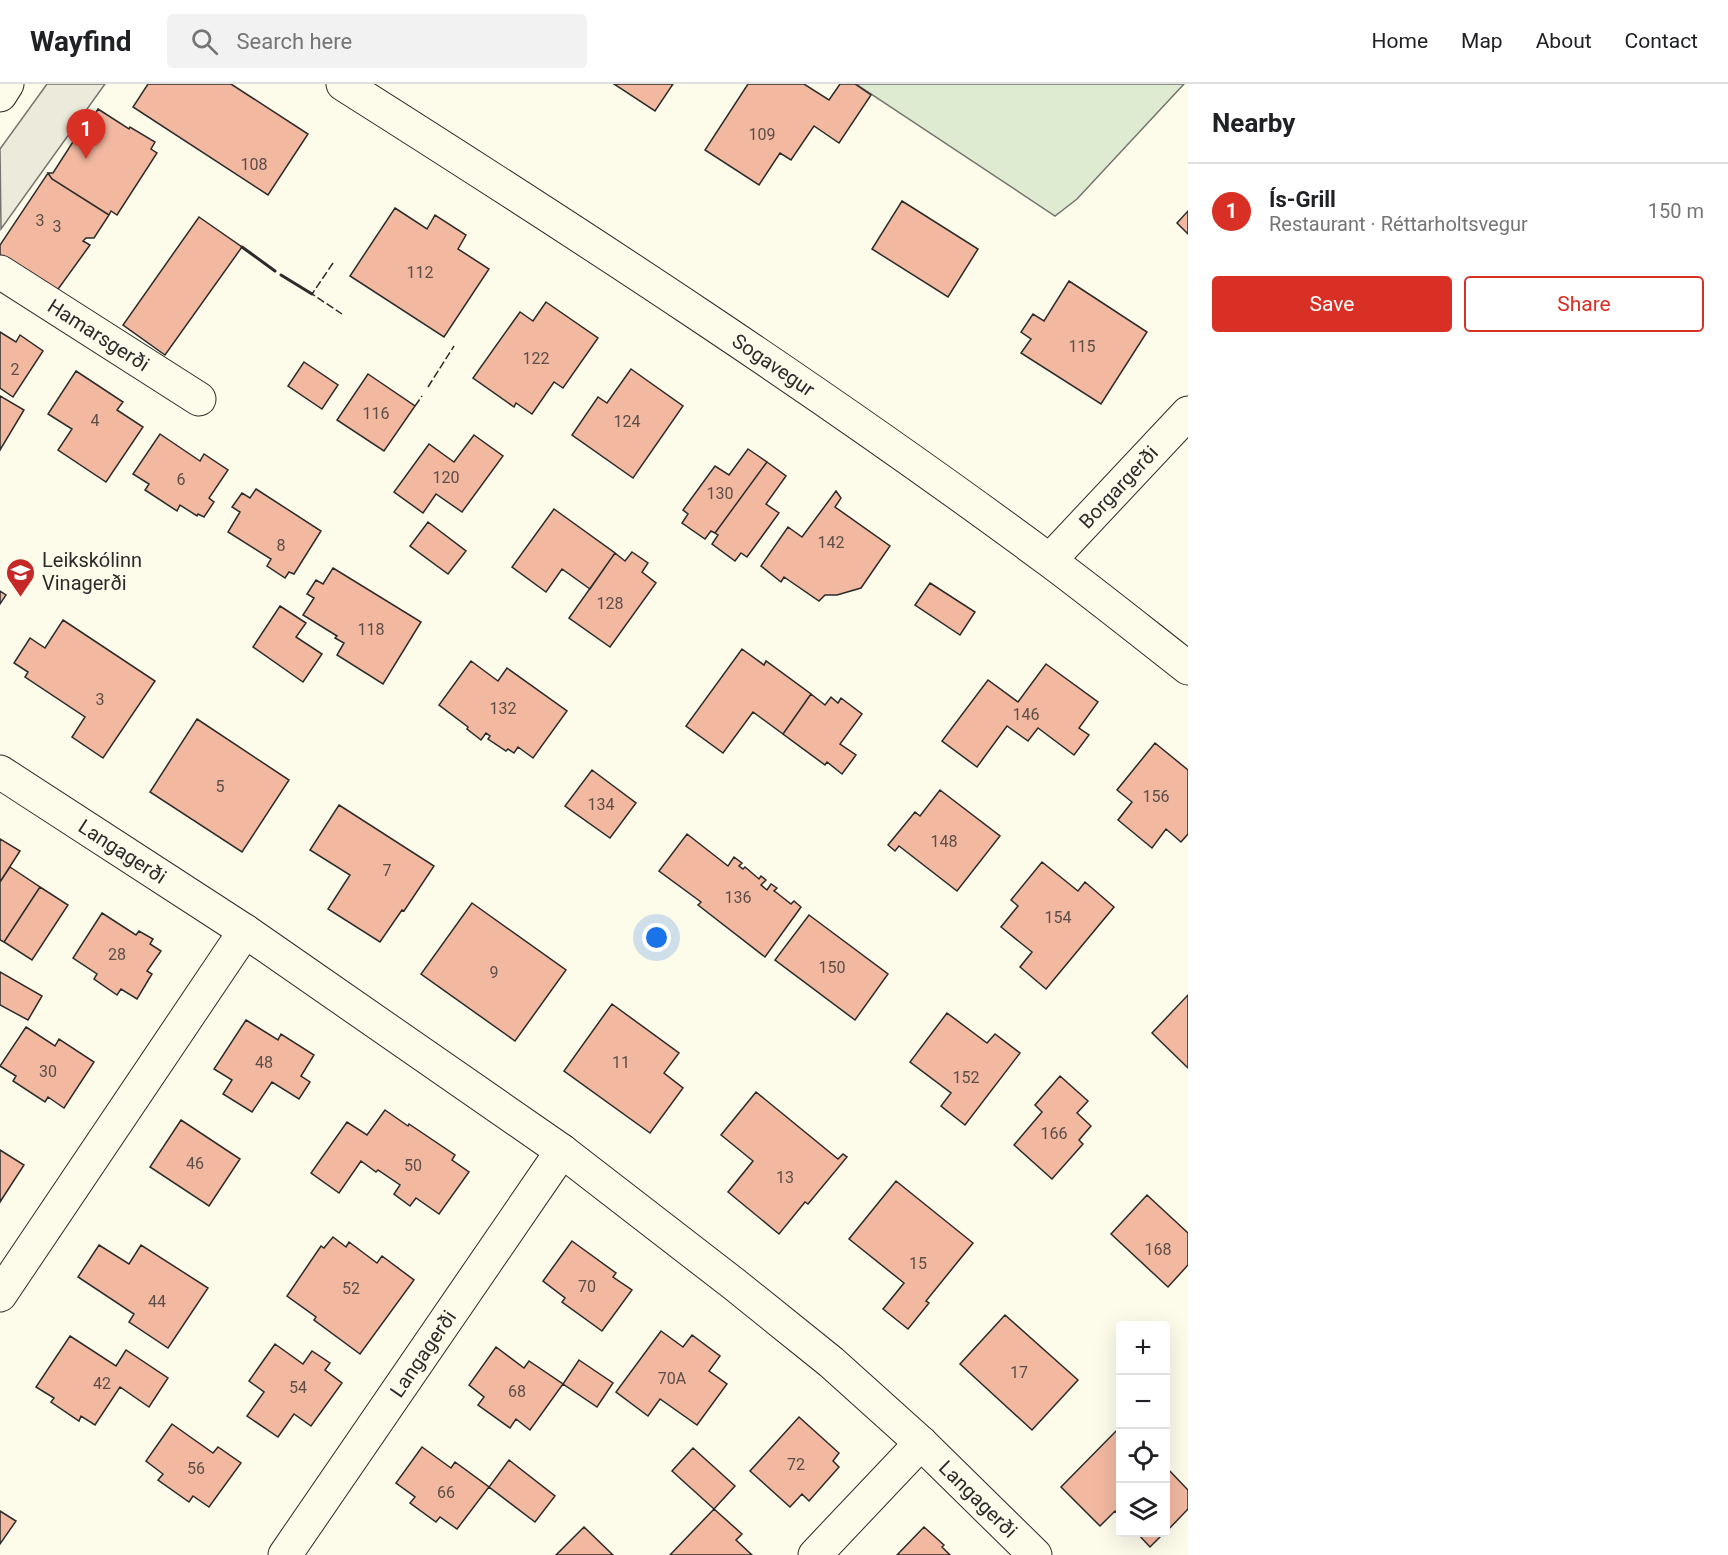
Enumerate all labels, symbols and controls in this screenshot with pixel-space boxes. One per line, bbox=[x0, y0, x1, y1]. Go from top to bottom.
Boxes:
search box bbox=[167, 14, 587, 68]
text: Wayfind bbox=[30, 25, 131, 58]
icon: search bbox=[188, 25, 221, 58]
text: Search here bbox=[236, 29, 352, 54]
text: Home bbox=[1372, 29, 1428, 53]
text: Map bbox=[1461, 29, 1503, 53]
text: About bbox=[1536, 29, 1592, 53]
text: Contact bbox=[1625, 29, 1698, 53]
text: Nearby bbox=[1212, 108, 1295, 138]
pin: 1 bbox=[66, 110, 106, 159]
house number: 109 bbox=[749, 125, 775, 144]
house number: 108 bbox=[241, 155, 267, 174]
text: Ís-Grill bbox=[1269, 187, 1336, 212]
text: 1 bbox=[1226, 199, 1237, 223]
text: 150 m bbox=[1648, 199, 1704, 223]
house number: 3 bbox=[36, 211, 45, 230]
text: Restaurant · Réttarholtsvegur bbox=[1269, 212, 1528, 236]
house number: 3 bbox=[53, 217, 62, 236]
house number: 112 bbox=[407, 263, 433, 282]
button: Save bbox=[1212, 276, 1452, 332]
button: Share bbox=[1464, 276, 1704, 332]
street label: Hamarsgerði bbox=[43, 294, 154, 376]
street label: Sogavegur bbox=[728, 328, 819, 401]
house number: 115 bbox=[1069, 337, 1095, 356]
house number: 122 bbox=[523, 349, 549, 368]
house number: 2 bbox=[11, 360, 20, 379]
house number: 116 bbox=[363, 404, 389, 423]
house number: 4 bbox=[91, 411, 100, 430]
house number: 124 bbox=[614, 412, 640, 431]
street label: Borgargerði bbox=[1074, 441, 1163, 533]
house number: 120 bbox=[433, 468, 459, 487]
house number: 6 bbox=[177, 470, 186, 489]
house number: 130 bbox=[707, 484, 733, 503]
house number: 142 bbox=[818, 533, 844, 552]
house number: 8 bbox=[277, 536, 286, 555]
place label: Leikskólinn Vinagerði bbox=[42, 548, 142, 595]
school or university icon: Leikskólinn Vinagerði bbox=[5, 556, 37, 598]
house number: 128 bbox=[597, 594, 623, 613]
house number: 118 bbox=[358, 620, 384, 639]
house number: 3 bbox=[96, 690, 105, 709]
house number: 132 bbox=[490, 699, 516, 718]
house number: 146 bbox=[1013, 705, 1039, 724]
house number: 5 bbox=[216, 777, 225, 796]
house number: 156 bbox=[1143, 787, 1169, 806]
house number: 134 bbox=[588, 795, 614, 814]
street label: Langagerði bbox=[74, 814, 171, 889]
house number: 148 bbox=[931, 832, 957, 851]
house number: 7 bbox=[383, 861, 392, 880]
house number: 136 bbox=[725, 888, 751, 907]
house number: 154 bbox=[1045, 908, 1071, 927]
your location bbox=[642, 923, 671, 952]
house number: 28 bbox=[108, 945, 126, 964]
house number: 150 bbox=[819, 958, 845, 977]
house number: 9 bbox=[490, 963, 499, 982]
house number: 48 bbox=[255, 1053, 273, 1072]
house number: 11 bbox=[612, 1053, 630, 1072]
house number: 30 bbox=[39, 1062, 57, 1081]
house number: 152 bbox=[953, 1068, 979, 1087]
house number: 166 bbox=[1041, 1124, 1067, 1143]
house number: 46 bbox=[186, 1154, 204, 1173]
house number: 50 bbox=[404, 1156, 422, 1175]
house number: 13 bbox=[776, 1168, 794, 1187]
house number: 168 bbox=[1145, 1240, 1171, 1259]
house number: 15 bbox=[909, 1254, 927, 1273]
house number: 70 bbox=[578, 1277, 596, 1296]
house number: 52 bbox=[342, 1279, 360, 1298]
house number: 44 bbox=[148, 1292, 166, 1311]
street label: Langagerði bbox=[385, 1306, 461, 1402]
map controls bbox=[1116, 1321, 1170, 1537]
button: + bbox=[1116, 1321, 1170, 1375]
house number: 17 bbox=[1010, 1363, 1028, 1382]
house number: 70A bbox=[658, 1369, 687, 1388]
house number: 42 bbox=[93, 1374, 111, 1393]
button: − bbox=[1116, 1375, 1170, 1429]
house number: 54 bbox=[289, 1378, 307, 1397]
house number: 68 bbox=[508, 1382, 526, 1401]
button: locate bbox=[1116, 1429, 1170, 1483]
house number: 72 bbox=[787, 1455, 805, 1474]
street label: Langagerði bbox=[934, 1456, 1022, 1543]
house number: 56 bbox=[187, 1459, 205, 1478]
house number: 66 bbox=[437, 1483, 455, 1502]
button: layers bbox=[1116, 1483, 1170, 1537]

